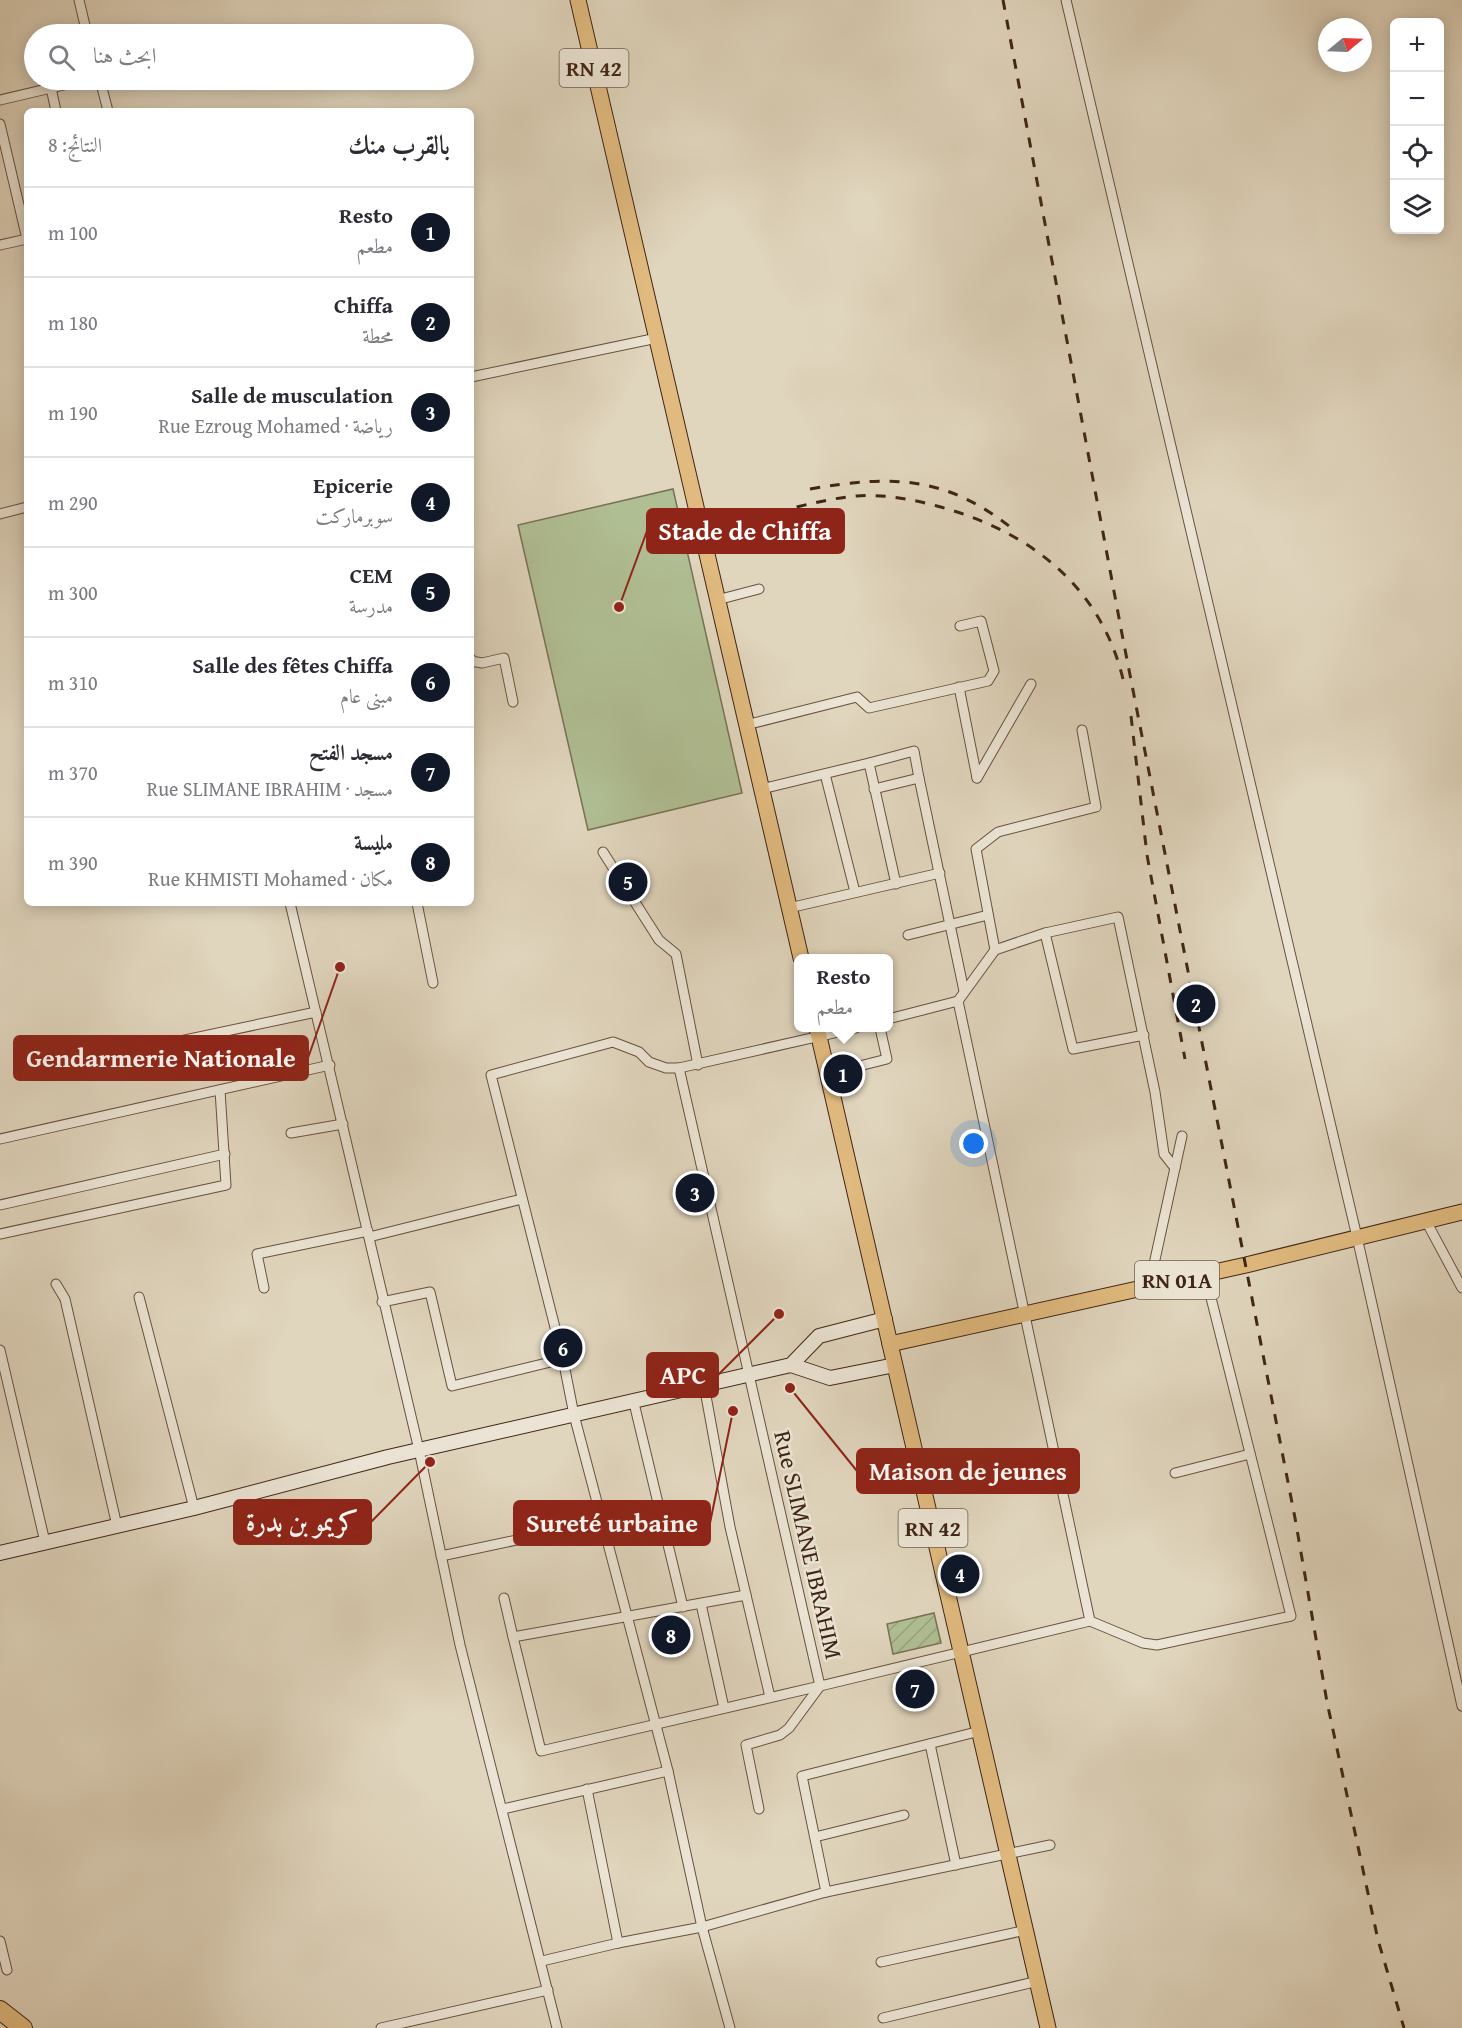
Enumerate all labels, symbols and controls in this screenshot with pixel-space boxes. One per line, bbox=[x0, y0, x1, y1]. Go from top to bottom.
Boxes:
north arrow bbox=[1318, 18, 1372, 72]
map controls bbox=[1390, 18, 1444, 234]
button: + bbox=[1390, 18, 1444, 72]
search box bbox=[24, 24, 474, 90]
text: ابحث هنا bbox=[93, 39, 157, 71]
icon: search bbox=[45, 41, 78, 74]
road number: RN 42 bbox=[560, 49, 628, 87]
button: − bbox=[1390, 72, 1444, 126]
text: بالقرب منك bbox=[348, 125, 450, 164]
button: locate bbox=[1390, 126, 1444, 180]
text: النتائج: 8 bbox=[48, 130, 102, 159]
button: layers bbox=[1390, 180, 1444, 234]
text: Resto bbox=[339, 199, 393, 231]
text: 100 m bbox=[48, 218, 98, 247]
text: 1 bbox=[425, 218, 436, 247]
text: مطعم bbox=[356, 231, 393, 260]
text: Chiffa bbox=[334, 289, 393, 321]
text: 180 m bbox=[48, 308, 98, 337]
text: 2 bbox=[425, 308, 436, 337]
text: محطة bbox=[362, 321, 393, 350]
text: Salle de musculation bbox=[191, 379, 393, 411]
text: 190 m bbox=[48, 398, 98, 427]
text: 3 bbox=[425, 398, 436, 427]
text: رياضة · Rue Ezroug Mohamed bbox=[159, 411, 393, 440]
text: Epicerie bbox=[313, 469, 393, 501]
text: 290 m bbox=[48, 488, 98, 517]
text: 4 bbox=[425, 488, 436, 517]
text: سوبرماركت bbox=[315, 501, 393, 530]
callout: Stade de Chiffa bbox=[647, 509, 844, 553]
text: Stade de Chiffa bbox=[658, 511, 832, 550]
text: CEM bbox=[350, 559, 393, 591]
text: 300 m bbox=[48, 578, 98, 607]
text: 5 bbox=[425, 578, 436, 607]
text: مدرسة bbox=[349, 591, 393, 620]
text: Salle des fêtes Chiffa bbox=[192, 649, 393, 681]
text: 310 m bbox=[48, 668, 98, 697]
text: 6 bbox=[425, 668, 436, 697]
text: مبنى عام bbox=[340, 681, 393, 710]
text: مسجد الفتح bbox=[309, 736, 393, 768]
text: 370 m bbox=[48, 758, 98, 787]
text: 7 bbox=[425, 758, 436, 787]
text: مسجد · Rue SLIMANE IBRAHIM bbox=[147, 774, 393, 803]
text: مليسة bbox=[354, 826, 393, 858]
text: 390 m bbox=[48, 848, 98, 877]
text: 8 bbox=[425, 848, 436, 877]
pin: 5 bbox=[608, 860, 648, 904]
text: مكان · Rue KHMISTI Mohamed bbox=[148, 864, 393, 893]
popup bbox=[794, 954, 893, 1032]
text: Resto bbox=[817, 960, 870, 992]
pin: 2 bbox=[1176, 982, 1216, 1026]
text: مطعم bbox=[817, 992, 853, 1021]
callout: Gendarmerie Nationale bbox=[14, 1036, 308, 1080]
text: Gendarmerie Nationale bbox=[26, 1038, 296, 1077]
pin: 1 bbox=[824, 1052, 862, 1096]
your location bbox=[959, 1129, 988, 1158]
pin: 3 bbox=[676, 1170, 714, 1216]
road number: RN 01A bbox=[1135, 1261, 1219, 1299]
pin: 6 bbox=[544, 1326, 582, 1370]
callout: APC bbox=[647, 1353, 718, 1397]
text: APC bbox=[660, 1355, 706, 1394]
street label: Rue SLIMANE IBRAHIM bbox=[765, 1427, 852, 1663]
callout: Maison de jeunes bbox=[857, 1449, 1079, 1493]
text: Maison de jeunes bbox=[869, 1451, 1067, 1490]
callout: كريمو بن بدرة bbox=[234, 1500, 371, 1544]
callout: Sureté urbaine bbox=[514, 1501, 710, 1545]
text: كريمو بن بدرة bbox=[246, 1502, 358, 1541]
text: Sureté urbaine bbox=[526, 1503, 698, 1542]
road number: RN 42 bbox=[898, 1509, 968, 1547]
pin: 4 bbox=[940, 1552, 980, 1596]
pin: 8 bbox=[652, 1612, 690, 1658]
pin: 7 bbox=[896, 1666, 934, 1712]

